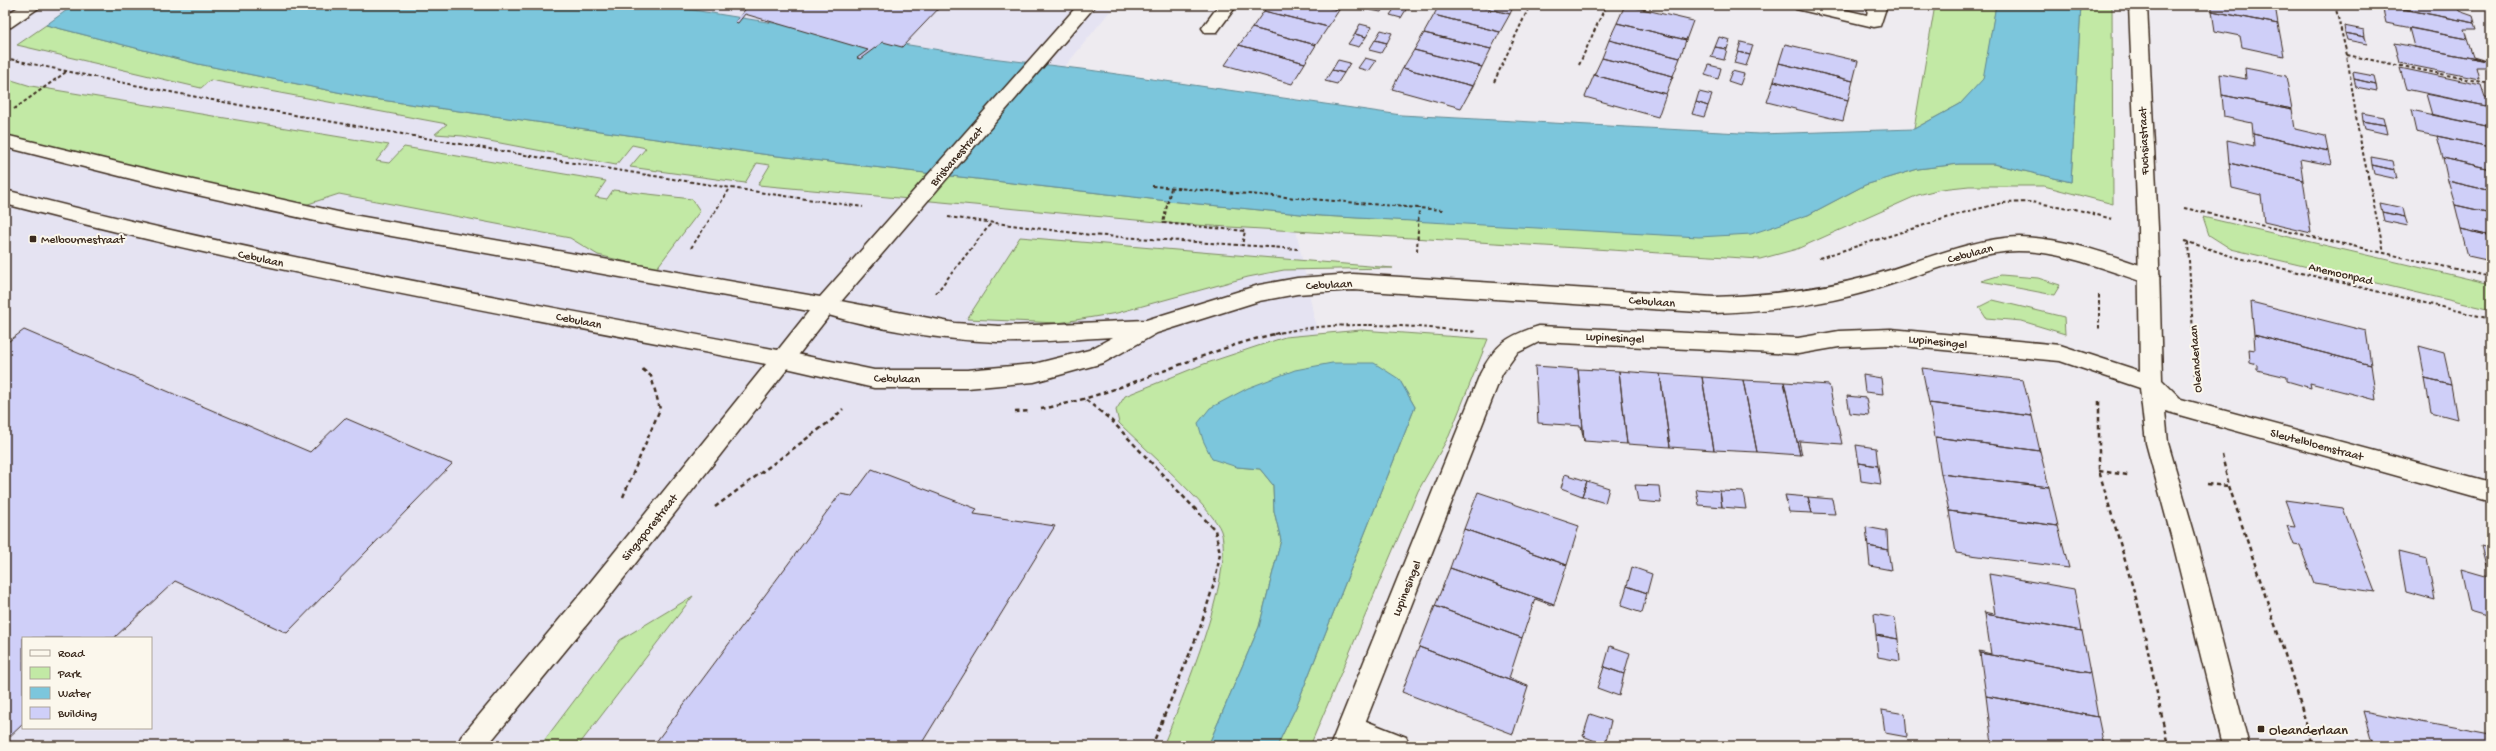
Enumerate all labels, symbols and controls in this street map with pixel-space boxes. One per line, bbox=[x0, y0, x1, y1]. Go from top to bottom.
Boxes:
street label: Fuchsiastraat bbox=[2137, 106, 2153, 176]
street label: Brisbanestraat bbox=[927, 124, 988, 191]
marker: Melbournestraat bbox=[28, 234, 38, 244]
place label: Melbournestraat bbox=[41, 234, 125, 248]
street label: Cebulaan bbox=[1946, 242, 1995, 268]
street label: Cebulaan bbox=[236, 248, 285, 272]
street label: Anemoonpad bbox=[2307, 261, 2375, 289]
street label: Cebulaan bbox=[1306, 278, 1353, 294]
street label: Cebulaan bbox=[1628, 294, 1676, 312]
street label: Cebulaan bbox=[555, 311, 603, 333]
street label: Oleanderlaan bbox=[2188, 324, 2206, 393]
street label: Lupinesingel bbox=[1585, 330, 1645, 348]
street label: Lupinesingel bbox=[1908, 333, 1968, 353]
street label: Cebulaan bbox=[874, 373, 921, 387]
street label: Sleutelbloemstraat bbox=[2269, 427, 2365, 465]
street label: Singaporestraat bbox=[619, 491, 682, 564]
street label: Lupinesingel bbox=[1390, 559, 1425, 619]
legend bbox=[22, 637, 152, 729]
text: Road bbox=[58, 648, 85, 662]
text: Park bbox=[57, 668, 83, 682]
text: Water bbox=[58, 688, 92, 702]
text: Building bbox=[57, 708, 97, 722]
place label: Oleanderlaan bbox=[2269, 723, 2348, 740]
marker: Oleanderlaan bbox=[2256, 724, 2266, 734]

